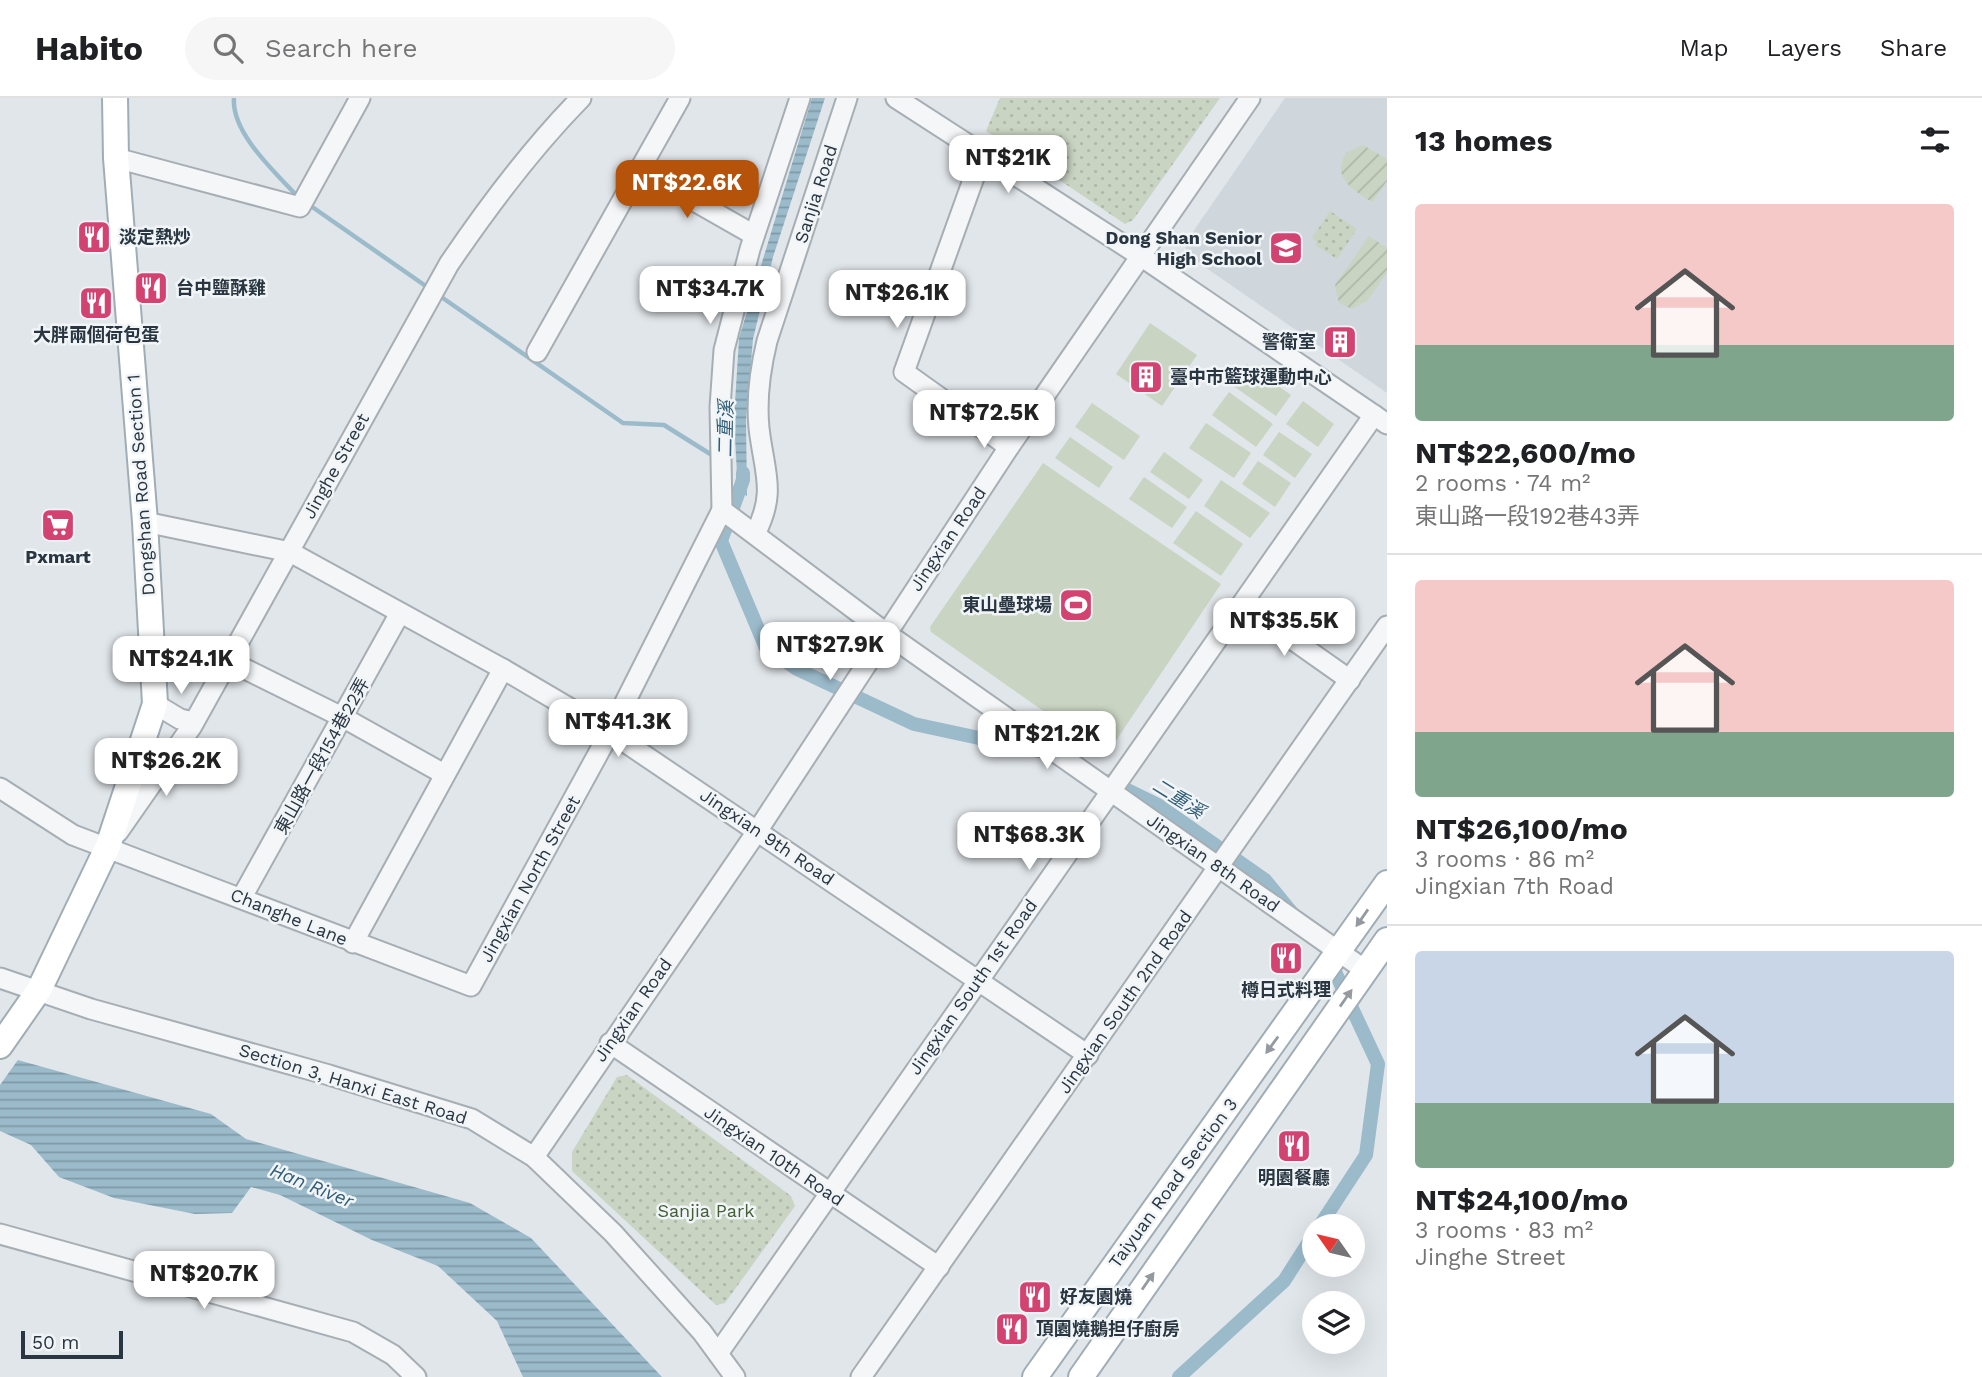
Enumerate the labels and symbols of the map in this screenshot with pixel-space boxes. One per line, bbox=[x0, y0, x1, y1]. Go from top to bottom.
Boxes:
pin: NT$21K bbox=[951, 136, 1065, 195]
street label: Sanjia Road bbox=[790, 142, 841, 246]
pin: NT$22.6K bbox=[615, 160, 759, 220]
restaurant icon: 淡定熱炒 bbox=[75, 218, 113, 256]
place label: 淡定熱炒 bbox=[119, 226, 191, 247]
place label: Dong Shan Senior High School bbox=[1105, 227, 1262, 269]
school or university icon: Dong Shan Senior High School bbox=[1267, 229, 1305, 267]
pin: NT$34.7K bbox=[638, 266, 782, 326]
restaurant icon: 台中鹽酥雞 bbox=[132, 269, 170, 307]
pin: NT$26.1K bbox=[825, 271, 969, 330]
place label: 台中鹽酥雞 bbox=[176, 277, 266, 298]
restaurant icon: 大胖兩個荷包蛋 bbox=[77, 284, 115, 322]
building icon: 警衛室 bbox=[1321, 323, 1359, 361]
place label: 大胖兩個荷包蛋 bbox=[33, 324, 159, 345]
place label: 警衛室 bbox=[1262, 331, 1316, 352]
building icon: 臺中市籃球運動中心 bbox=[1127, 358, 1165, 396]
place label: 臺中市籃球運動中心 bbox=[1170, 366, 1332, 387]
street label: Dongshan Road Section 1 bbox=[122, 374, 159, 596]
pin: NT$72.5K bbox=[912, 390, 1056, 450]
water label: 二重溪 bbox=[714, 397, 738, 458]
street label: Jinghe Street bbox=[298, 409, 373, 522]
street label: Jingxian Road bbox=[905, 483, 990, 595]
supermarket icon: Pxmart bbox=[39, 506, 77, 544]
place label: Pxmart bbox=[25, 546, 91, 567]
sports icon: 東山壘球場 bbox=[1057, 586, 1095, 624]
place label: 東山壘球場 bbox=[962, 594, 1052, 615]
pin: NT$35.5K bbox=[1212, 598, 1356, 658]
pin: NT$27.9K bbox=[758, 622, 902, 682]
pin: NT$24.1K bbox=[109, 636, 253, 696]
street label: 東山路一段154巷22弄 bbox=[270, 674, 373, 838]
pin: NT$41.3K bbox=[546, 700, 690, 759]
pin: NT$21.2K bbox=[975, 712, 1119, 771]
pin: NT$26.2K bbox=[94, 738, 238, 798]
water label: 二重溪 bbox=[1148, 774, 1212, 825]
street label: Jingxian 9th Road bbox=[696, 784, 838, 889]
street label: Jingxian North Street bbox=[475, 791, 584, 966]
street label: Jingxian 8th Road bbox=[1143, 809, 1284, 916]
pin: NT$68.3K bbox=[957, 812, 1101, 872]
street label: Changhe Lane bbox=[228, 883, 351, 950]
street label: Jingxian South 1st Road bbox=[904, 895, 1041, 1079]
street label: Jingxian South 2nd Road bbox=[1053, 906, 1196, 1097]
one-way arrow bbox=[1355, 909, 1369, 927]
restaurant icon: 樽日式料理 bbox=[1267, 939, 1305, 977]
street label: Jingxian Road bbox=[589, 954, 676, 1065]
place label: 樽日式料理 bbox=[1241, 979, 1331, 1000]
one-way arrow bbox=[1339, 989, 1353, 1007]
one-way arrow bbox=[1265, 1036, 1279, 1054]
street label: Section 3, Hanxi East Road bbox=[236, 1039, 470, 1128]
street label: Taiyuan Road Section 3 bbox=[1104, 1094, 1241, 1272]
street label: Jingxian 10th Road bbox=[700, 1101, 848, 1210]
restaurant icon: 明園餐廳 bbox=[1275, 1127, 1313, 1165]
water label: Han River bbox=[267, 1158, 357, 1213]
place label: 明園餐廳 bbox=[1258, 1167, 1330, 1188]
park label: Sanjia Park bbox=[658, 1200, 754, 1221]
north arrow bbox=[1302, 1214, 1365, 1278]
pin: NT$20.7K bbox=[132, 1252, 276, 1311]
one-way arrow bbox=[1141, 1272, 1155, 1290]
restaurant icon: 好友園燒 bbox=[1016, 1278, 1054, 1316]
place label: 好友園燒 bbox=[1060, 1286, 1132, 1307]
restaurant icon: 頂園燒鵝担仔廚房 bbox=[993, 1310, 1031, 1348]
place label: 頂園燒鵝担仔廚房 bbox=[1036, 1318, 1180, 1339]
scale bar bbox=[21, 1328, 122, 1360]

